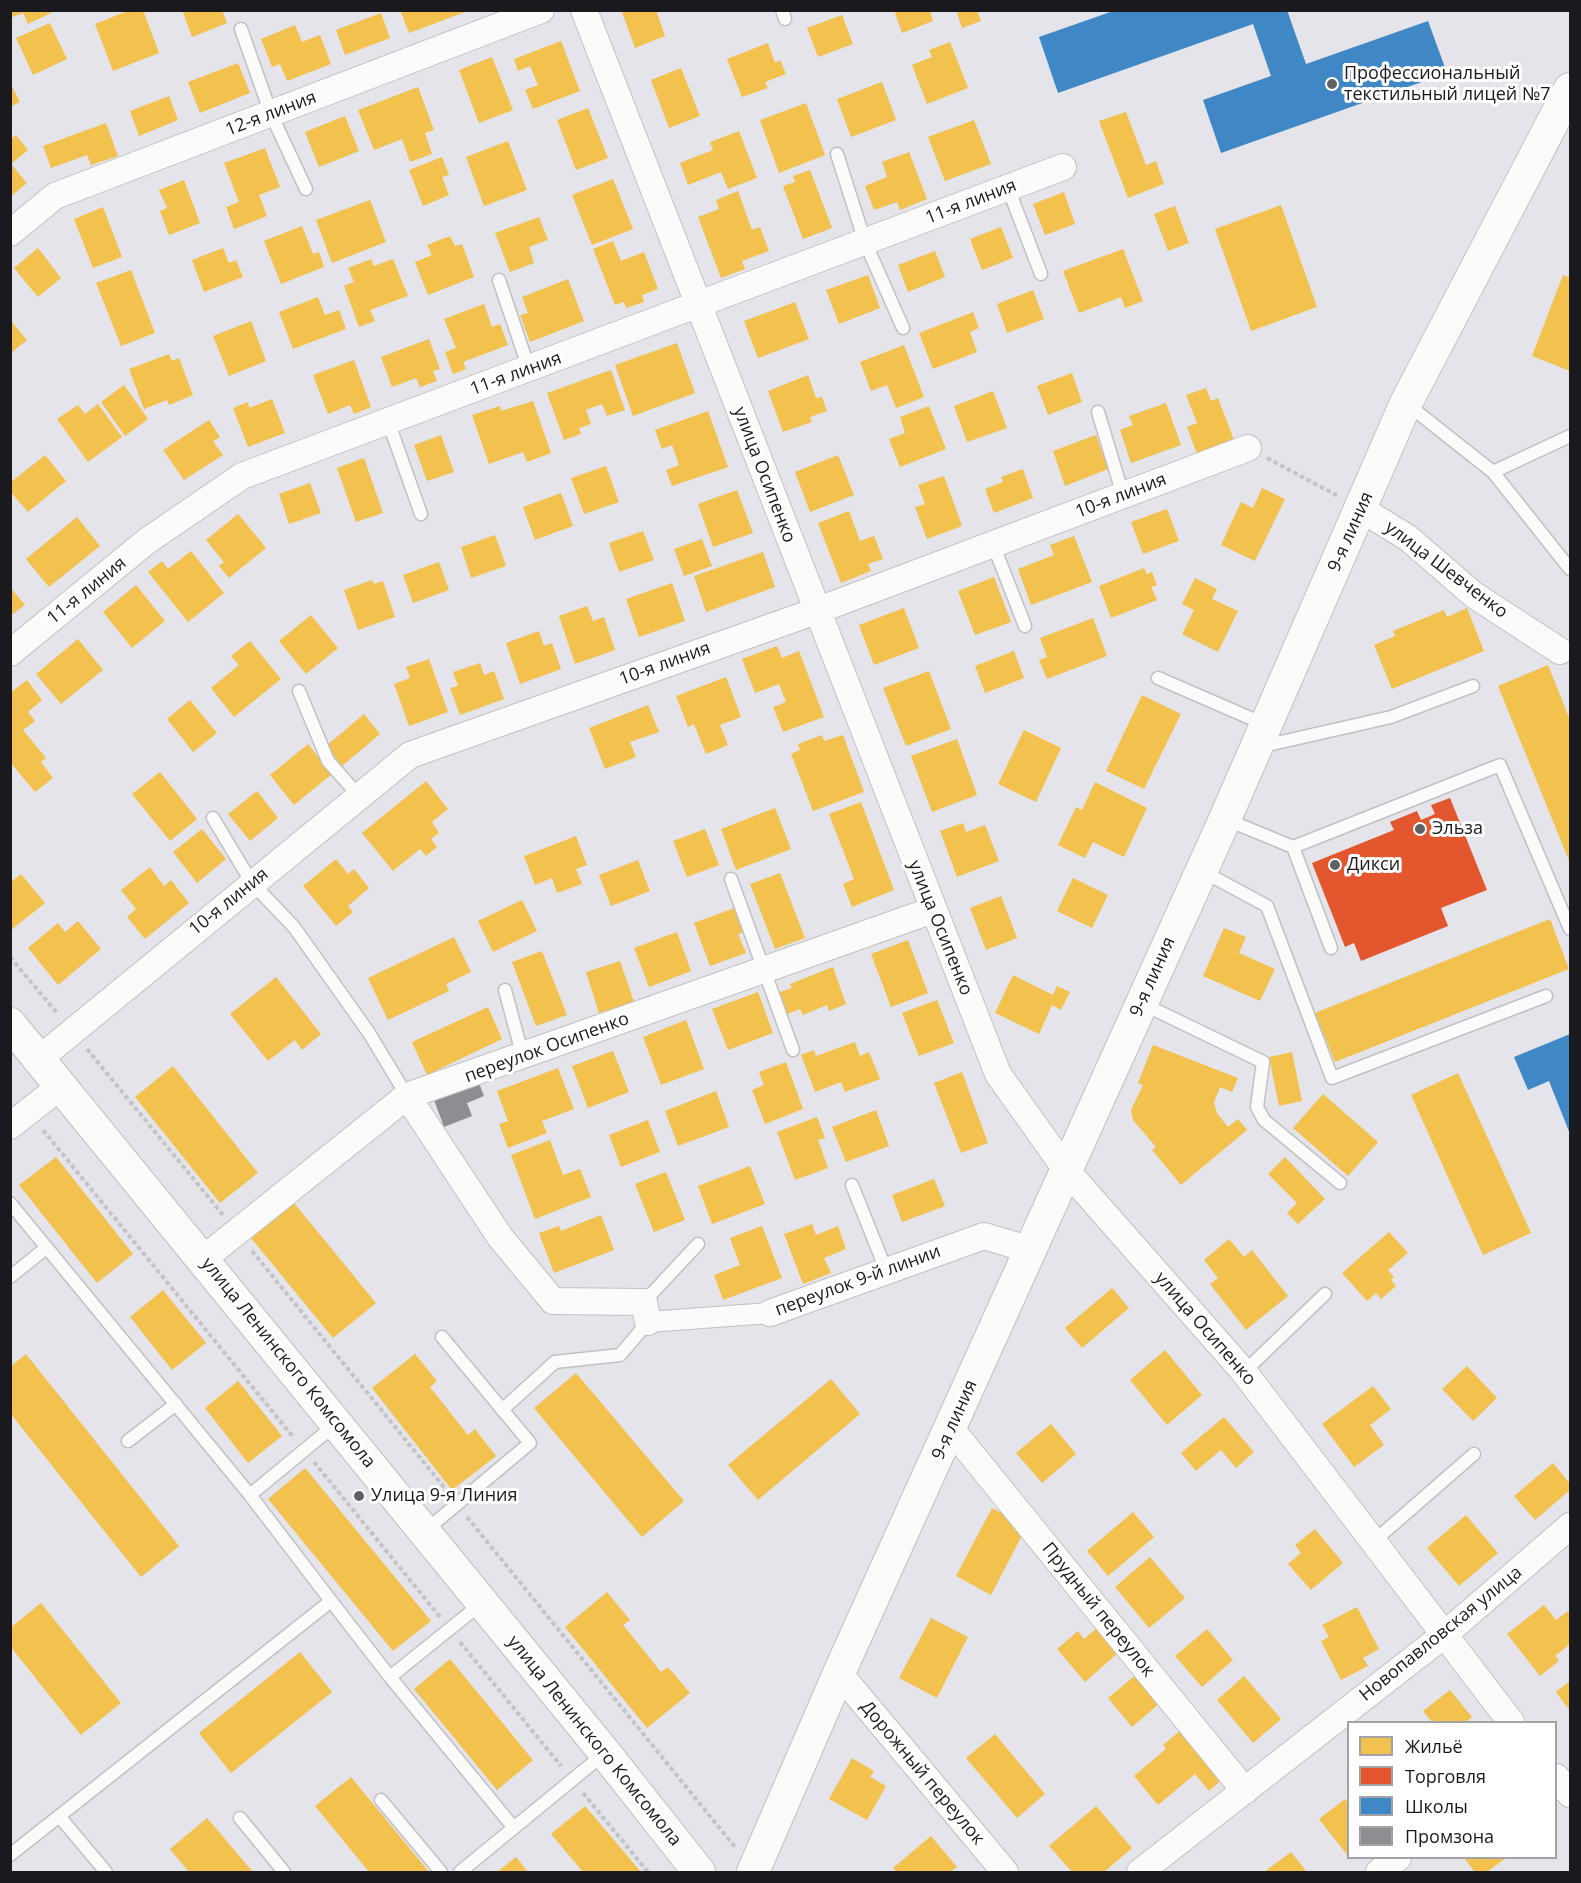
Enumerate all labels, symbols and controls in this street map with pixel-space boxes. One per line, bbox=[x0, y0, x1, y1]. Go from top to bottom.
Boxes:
place label: Профессиональный текстильный лицей №7 bbox=[1344, 63, 1551, 106]
marker: Профессиональный текстильный лицей №7 bbox=[1325, 77, 1339, 91]
street label: 12-я линия bbox=[223, 87, 319, 141]
street label: 11-я линия bbox=[923, 175, 1019, 229]
street label: 11-я линия bbox=[467, 348, 565, 400]
street label: улица Осипенко bbox=[728, 404, 800, 546]
street label: 10-я линия bbox=[1073, 469, 1169, 523]
street label: 9-я линия bbox=[1324, 489, 1378, 575]
street label: улица Шевченко bbox=[1380, 517, 1512, 623]
street label: 11-я линия bbox=[43, 553, 131, 629]
street label: 10-я линия bbox=[616, 638, 714, 690]
place label: Эльза bbox=[1432, 818, 1483, 840]
marker: Эльза bbox=[1413, 822, 1427, 836]
place label: Дикси bbox=[1347, 854, 1400, 876]
street label: улица Осипенко bbox=[903, 857, 977, 999]
marker: Дикси bbox=[1328, 858, 1342, 872]
street label: 10-я линия bbox=[185, 864, 273, 940]
street label: 9-я линия bbox=[1126, 934, 1180, 1020]
street label: переулок Осипенко bbox=[462, 1008, 632, 1088]
street label: переулок 9-й линии bbox=[772, 1241, 944, 1321]
street label: улица Ленинского Комсомола bbox=[196, 1253, 380, 1473]
street label: улица Осипенко bbox=[1150, 1268, 1260, 1390]
street label: 9-я линия bbox=[928, 1377, 982, 1463]
place label: Улица 9-я Линия bbox=[371, 1485, 517, 1507]
marker: Улица 9-я Линия bbox=[352, 1489, 366, 1503]
street label: Прудный переулок bbox=[1037, 1538, 1159, 1682]
street label: Новопавловская улица bbox=[1355, 1562, 1527, 1706]
street label: улица Ленинского Комсомола bbox=[502, 1631, 686, 1851]
street label: Дорожный переулок bbox=[855, 1697, 989, 1849]
legend bbox=[1347, 1721, 1557, 1859]
text: Жильё bbox=[1405, 1734, 1463, 1758]
text: Торговля bbox=[1405, 1764, 1486, 1788]
text: Школы bbox=[1405, 1794, 1468, 1818]
text: Промзона bbox=[1405, 1824, 1494, 1848]

